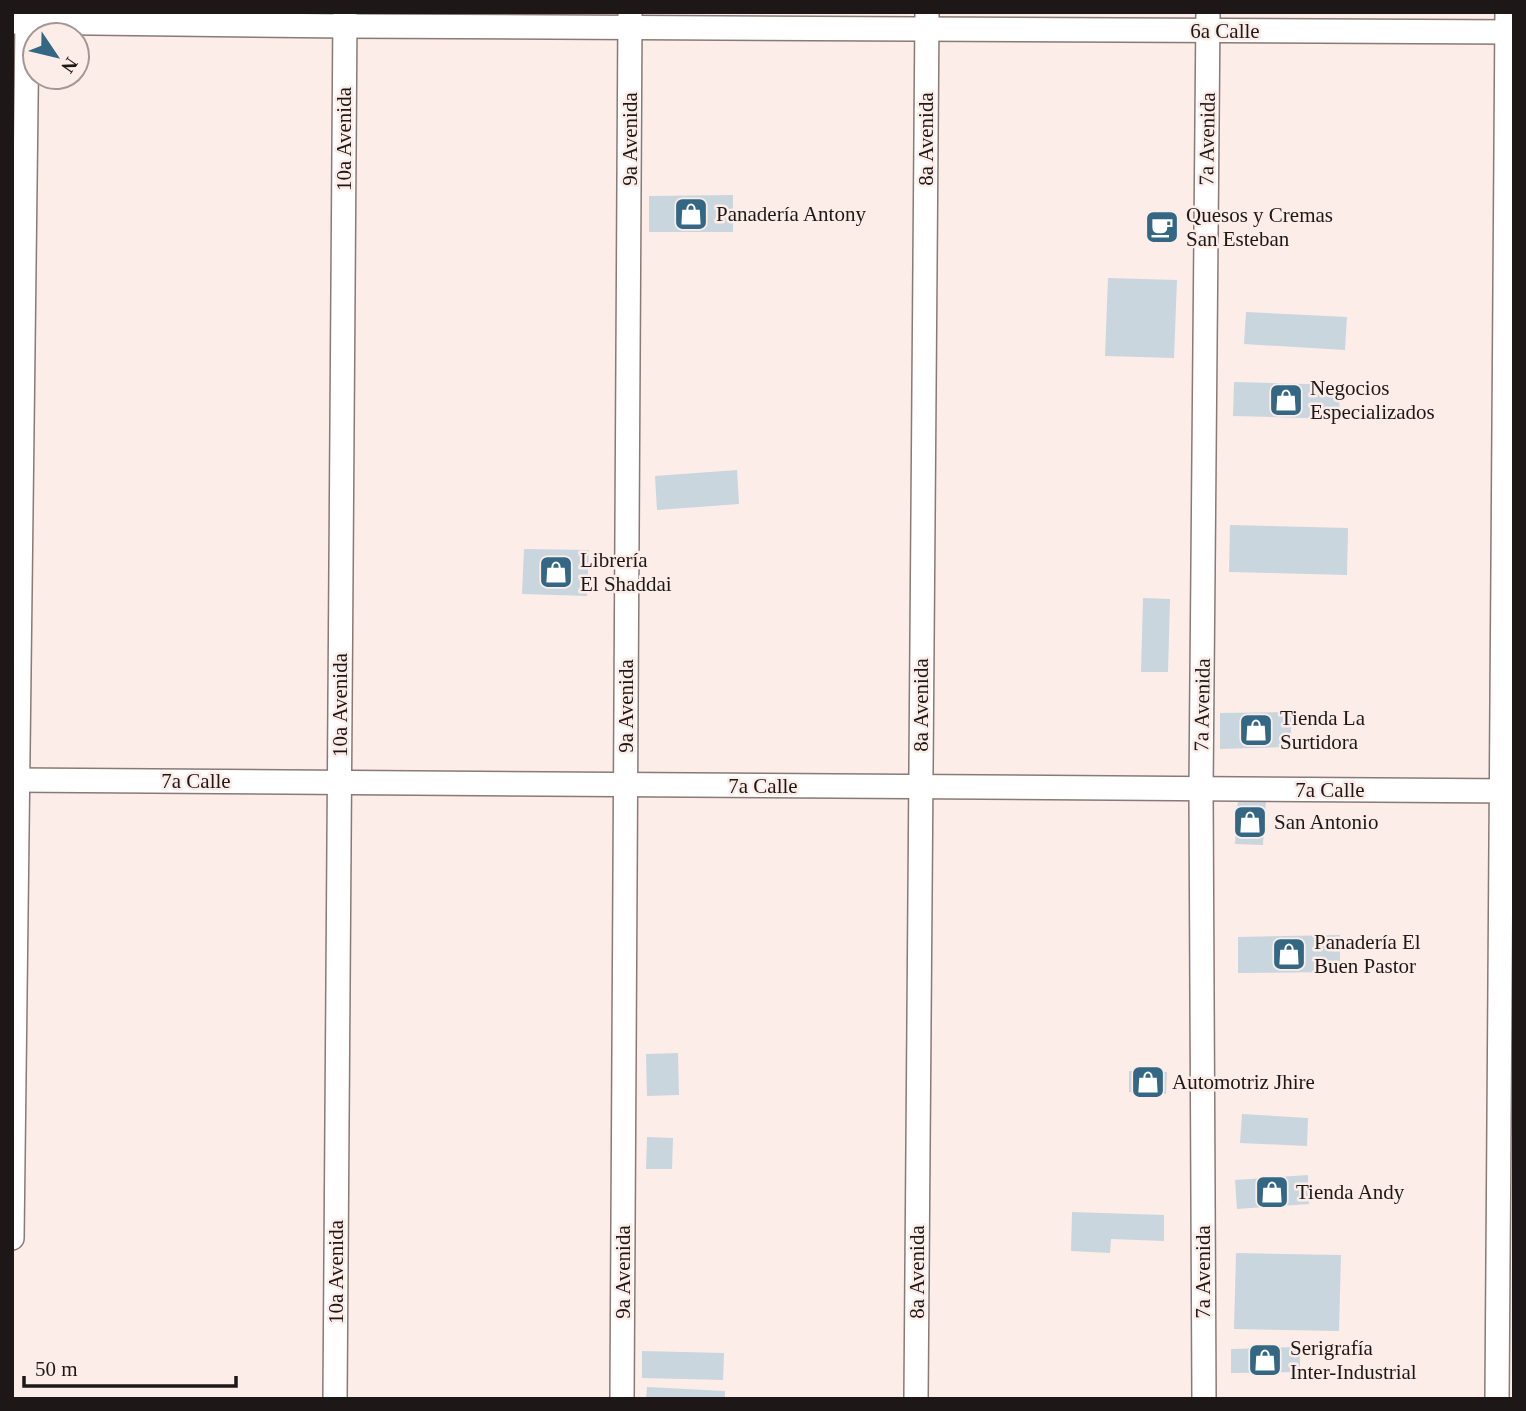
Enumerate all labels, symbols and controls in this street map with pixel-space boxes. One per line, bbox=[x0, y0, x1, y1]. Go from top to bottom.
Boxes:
street label: 6a Calle bbox=[1190, 19, 1260, 43]
north arrow bbox=[21, 21, 91, 91]
text: N bbox=[57, 54, 82, 77]
street label: 10a Avenida bbox=[332, 86, 356, 191]
street label: 7a Avenida bbox=[1194, 91, 1220, 186]
street label: 9a Avenida bbox=[618, 92, 642, 186]
street label: 8a Avenida bbox=[914, 92, 938, 186]
shop icon: Panadería Antony bbox=[672, 195, 710, 233]
place label: Panadería Antony bbox=[716, 202, 866, 226]
place label: Quesos y Cremas San Esteban bbox=[1186, 203, 1333, 251]
cafe icon: Quesos y Cremas San Esteban bbox=[1143, 208, 1181, 246]
place label: Negocios Especializados bbox=[1310, 376, 1435, 424]
shop icon: Negocios Especializados bbox=[1267, 381, 1305, 419]
place label: Librería El Shaddai bbox=[580, 548, 672, 596]
shop icon: Librería El Shaddai bbox=[537, 553, 575, 591]
street label: 10a Avenida bbox=[328, 652, 352, 757]
street label: 7a Avenida bbox=[1189, 657, 1215, 752]
street label: 8a Avenida bbox=[909, 658, 933, 752]
street label: 9a Avenida bbox=[614, 659, 638, 753]
place label: Tienda La Surtidora bbox=[1280, 706, 1366, 754]
shop icon: Tienda La Surtidora bbox=[1237, 711, 1275, 749]
street label: 7a Calle bbox=[161, 769, 231, 793]
street label: 7a Calle bbox=[728, 774, 798, 798]
street label: 7a Calle bbox=[1295, 778, 1365, 802]
shop icon: San Antonio bbox=[1231, 803, 1269, 841]
place label: San Antonio bbox=[1274, 810, 1378, 834]
place label: Panadería El Buen Pastor bbox=[1314, 930, 1421, 978]
shop icon: Panadería El Buen Pastor bbox=[1270, 935, 1308, 973]
shop icon: Automotriz Jhire bbox=[1129, 1063, 1167, 1101]
place label: Automotriz Jhire bbox=[1172, 1070, 1315, 1094]
shop icon: Tienda Andy bbox=[1253, 1173, 1291, 1211]
place label: Tienda Andy bbox=[1296, 1180, 1405, 1204]
street label: 10a Avenida bbox=[324, 1219, 348, 1324]
street label: 9a Avenida bbox=[611, 1225, 635, 1319]
street label: 8a Avenida bbox=[905, 1225, 929, 1319]
street label: 7a Avenida bbox=[1191, 1225, 1215, 1319]
place label: Serigrafía Inter-Industrial bbox=[1290, 1336, 1417, 1384]
shop icon: Serigrafía Inter-Industrial bbox=[1246, 1341, 1284, 1379]
scale bar bbox=[24, 1344, 236, 1388]
text: 50 m bbox=[35, 1357, 78, 1381]

